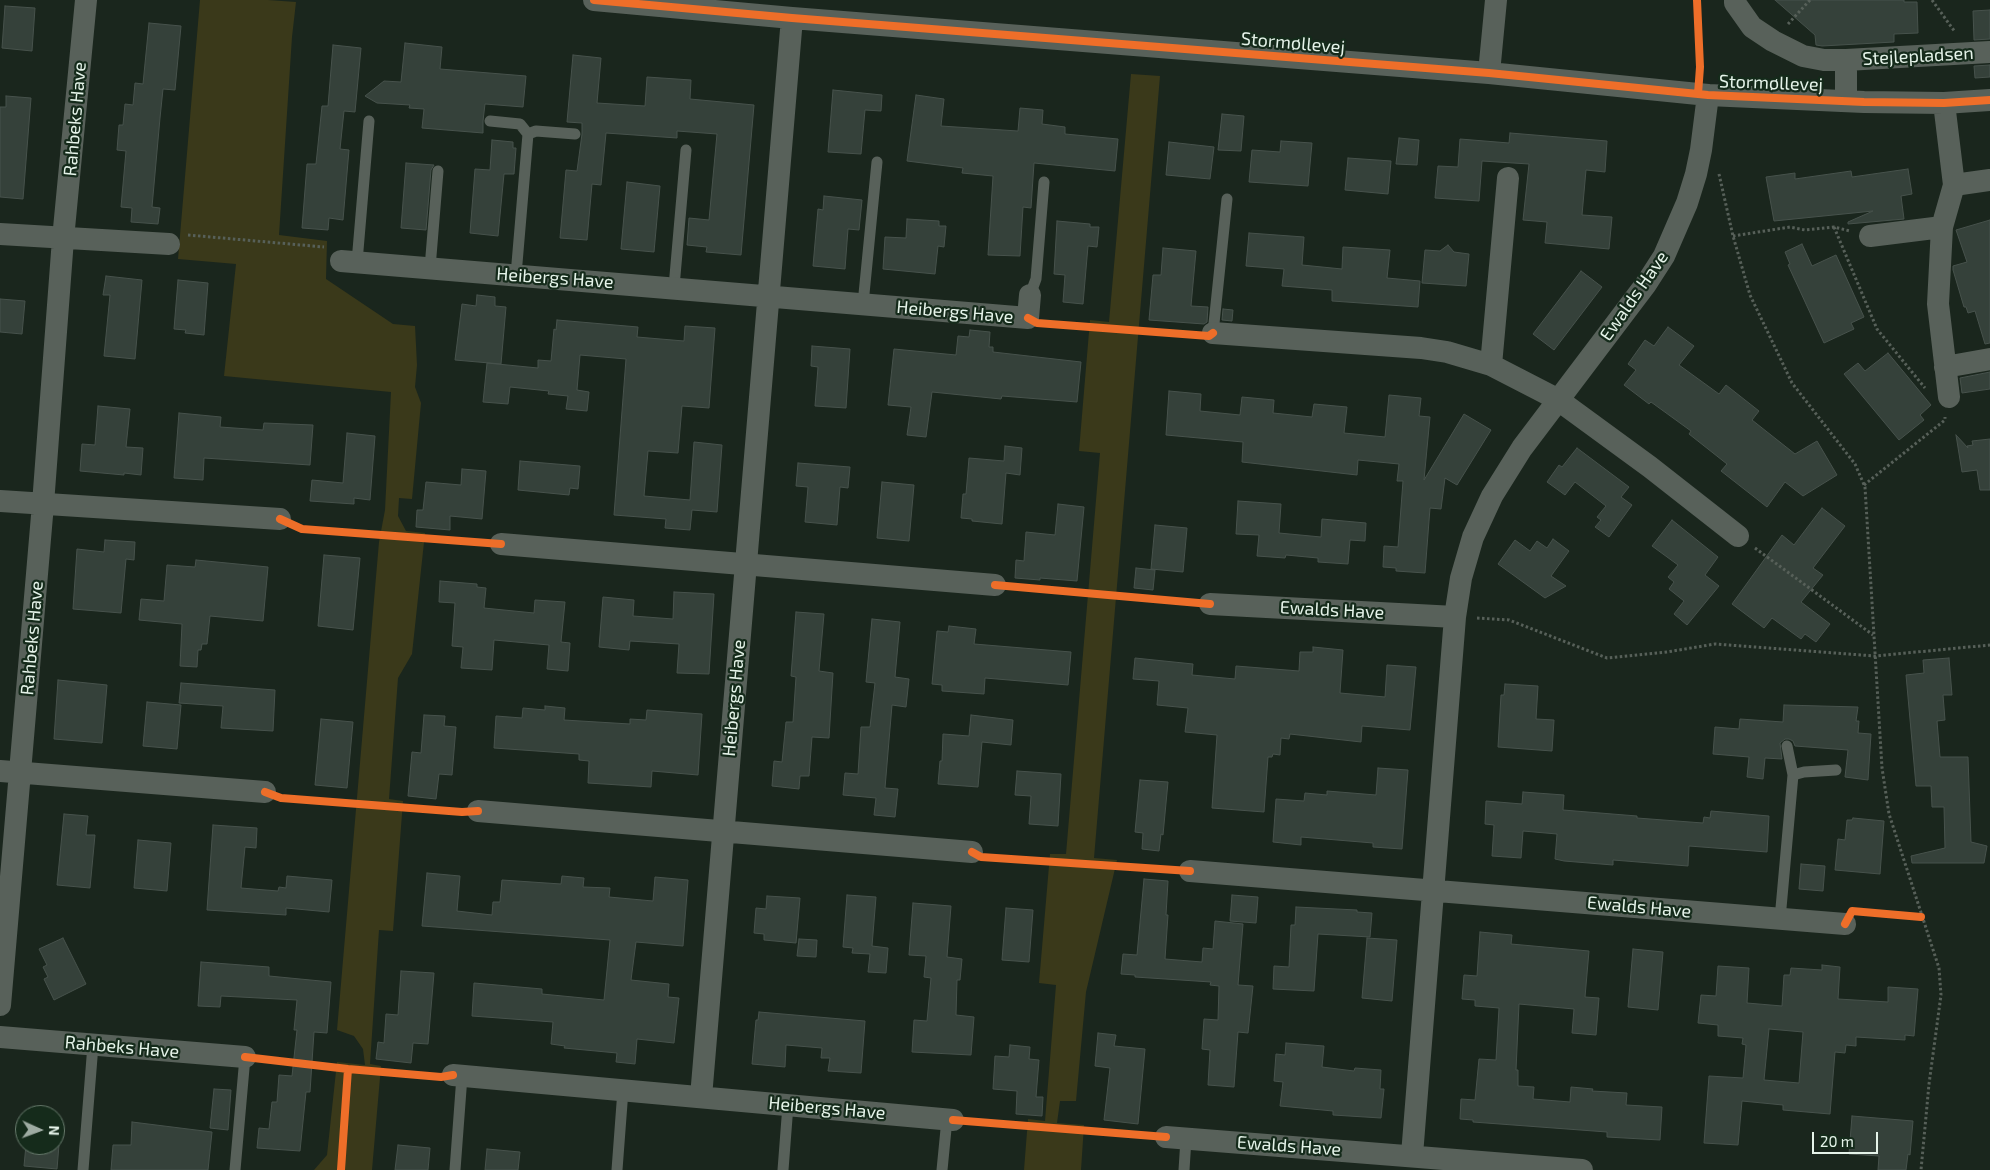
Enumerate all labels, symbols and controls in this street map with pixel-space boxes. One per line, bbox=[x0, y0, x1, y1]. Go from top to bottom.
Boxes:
street label: Stormøllevej bbox=[1240, 28, 1346, 58]
street label: Stejlepladsen bbox=[1862, 42, 1974, 70]
street label: Rahbeks Have bbox=[59, 61, 91, 177]
street label: Stormøllevej bbox=[1719, 70, 1823, 96]
street label: Ewalds Have bbox=[1595, 247, 1673, 345]
street label: Heibergs Have bbox=[496, 263, 614, 293]
street label: Heibergs Have bbox=[896, 296, 1014, 328]
street label: Rahbeks Have bbox=[16, 580, 48, 696]
street label: Ewalds Have bbox=[1279, 596, 1385, 624]
street label: Heibergs Have bbox=[718, 639, 750, 757]
street label: Ewalds Have bbox=[1586, 892, 1692, 922]
street label: Rahbeks Have bbox=[64, 1031, 180, 1063]
street label: Heibergs Have bbox=[768, 1092, 886, 1124]
north arrow bbox=[15, 1105, 65, 1155]
scale bar bbox=[1815, 1122, 1881, 1154]
text: N bbox=[46, 1125, 63, 1136]
street label: Ewalds Have bbox=[1236, 1132, 1342, 1160]
text: 20 m bbox=[1820, 1132, 1854, 1150]

